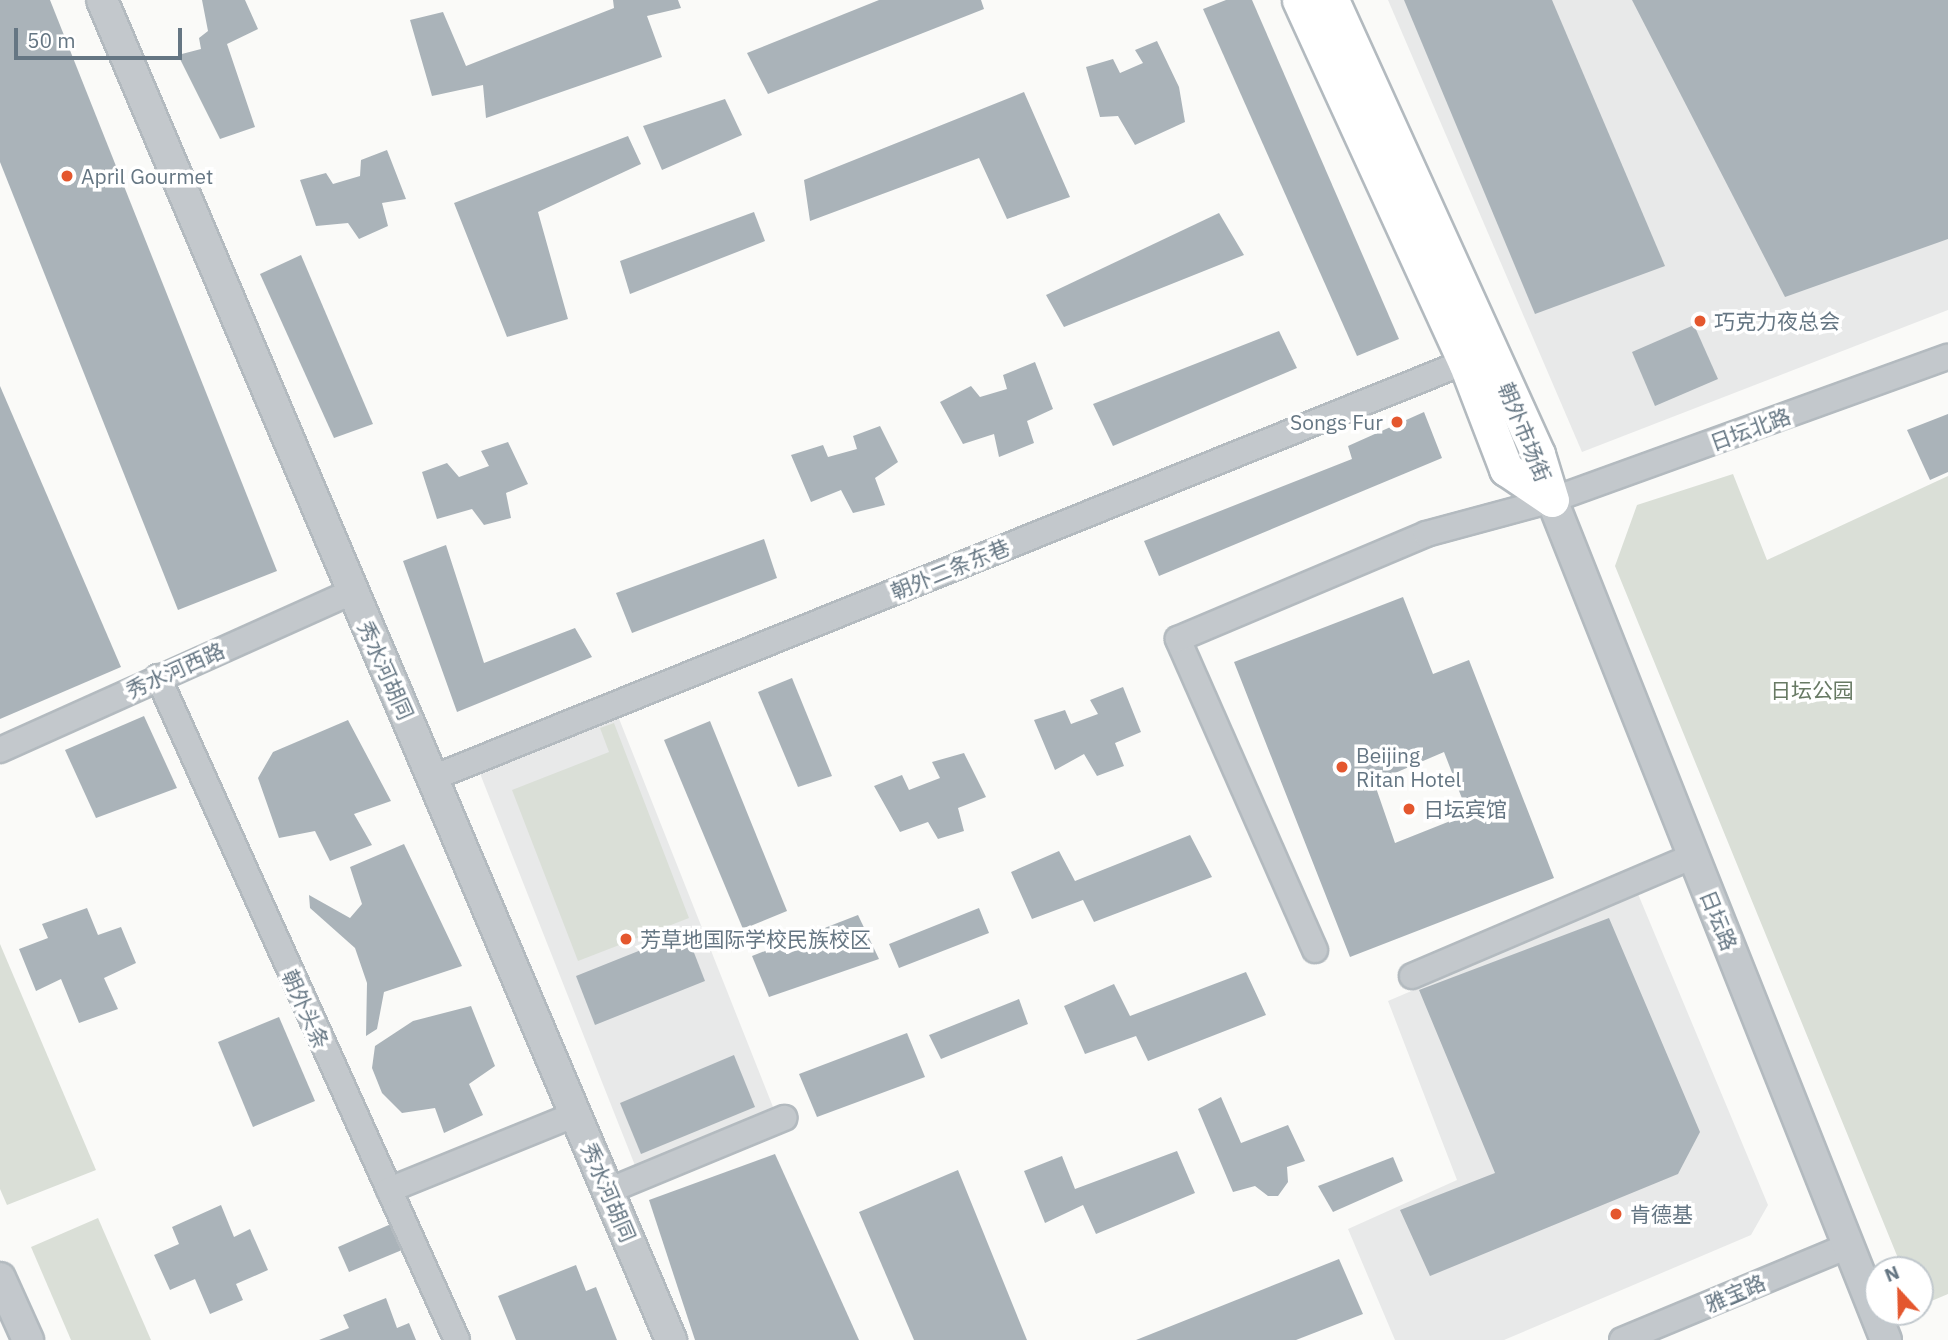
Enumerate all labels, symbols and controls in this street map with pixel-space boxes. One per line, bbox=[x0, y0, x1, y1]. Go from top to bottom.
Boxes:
scale bar bbox=[18, 14, 186, 58]
text: 50 m bbox=[27, 26, 76, 54]
place label: April Gourmet bbox=[81, 163, 213, 189]
marker: April Gourmet bbox=[59, 168, 75, 184]
place label: 巧克力夜总会 bbox=[1714, 308, 1840, 334]
marker: 巧克力夜总会 bbox=[1692, 313, 1708, 329]
street label: 朝外市场街 bbox=[1494, 379, 1556, 485]
street label: 日坛北路 bbox=[1706, 403, 1794, 455]
place label: Songs Fur bbox=[1290, 409, 1383, 435]
marker: Songs Fur bbox=[1389, 414, 1405, 430]
street label: 朝外二条东巷 bbox=[887, 534, 1013, 604]
street label: 秀水河胡同 bbox=[353, 617, 419, 723]
street label: 秀水河西路 bbox=[122, 637, 228, 703]
park label: 日坛公园 bbox=[1770, 677, 1854, 703]
place label: Beijing Ritan Hotel bbox=[1356, 742, 1461, 792]
marker: Beijing Ritan Hotel bbox=[1334, 759, 1350, 775]
place label: 日坛宾馆 bbox=[1423, 796, 1507, 822]
marker: 日坛宾馆 bbox=[1401, 801, 1417, 817]
street label: 日坛路 bbox=[1696, 886, 1742, 954]
place label: 芳草地国际学校民族校区 bbox=[640, 926, 871, 952]
marker: 芳草地国际学校民族校区 bbox=[618, 931, 634, 947]
street label: 朝外头条 bbox=[277, 966, 335, 1052]
street label: 秀水河胡同 bbox=[577, 1139, 641, 1245]
place label: 肯德基 bbox=[1630, 1201, 1693, 1227]
marker: 肯德基 bbox=[1608, 1206, 1624, 1222]
north arrow bbox=[1864, 1256, 1934, 1326]
text: N bbox=[1881, 1260, 1903, 1287]
street label: 雅宝路 bbox=[1701, 1269, 1769, 1317]

